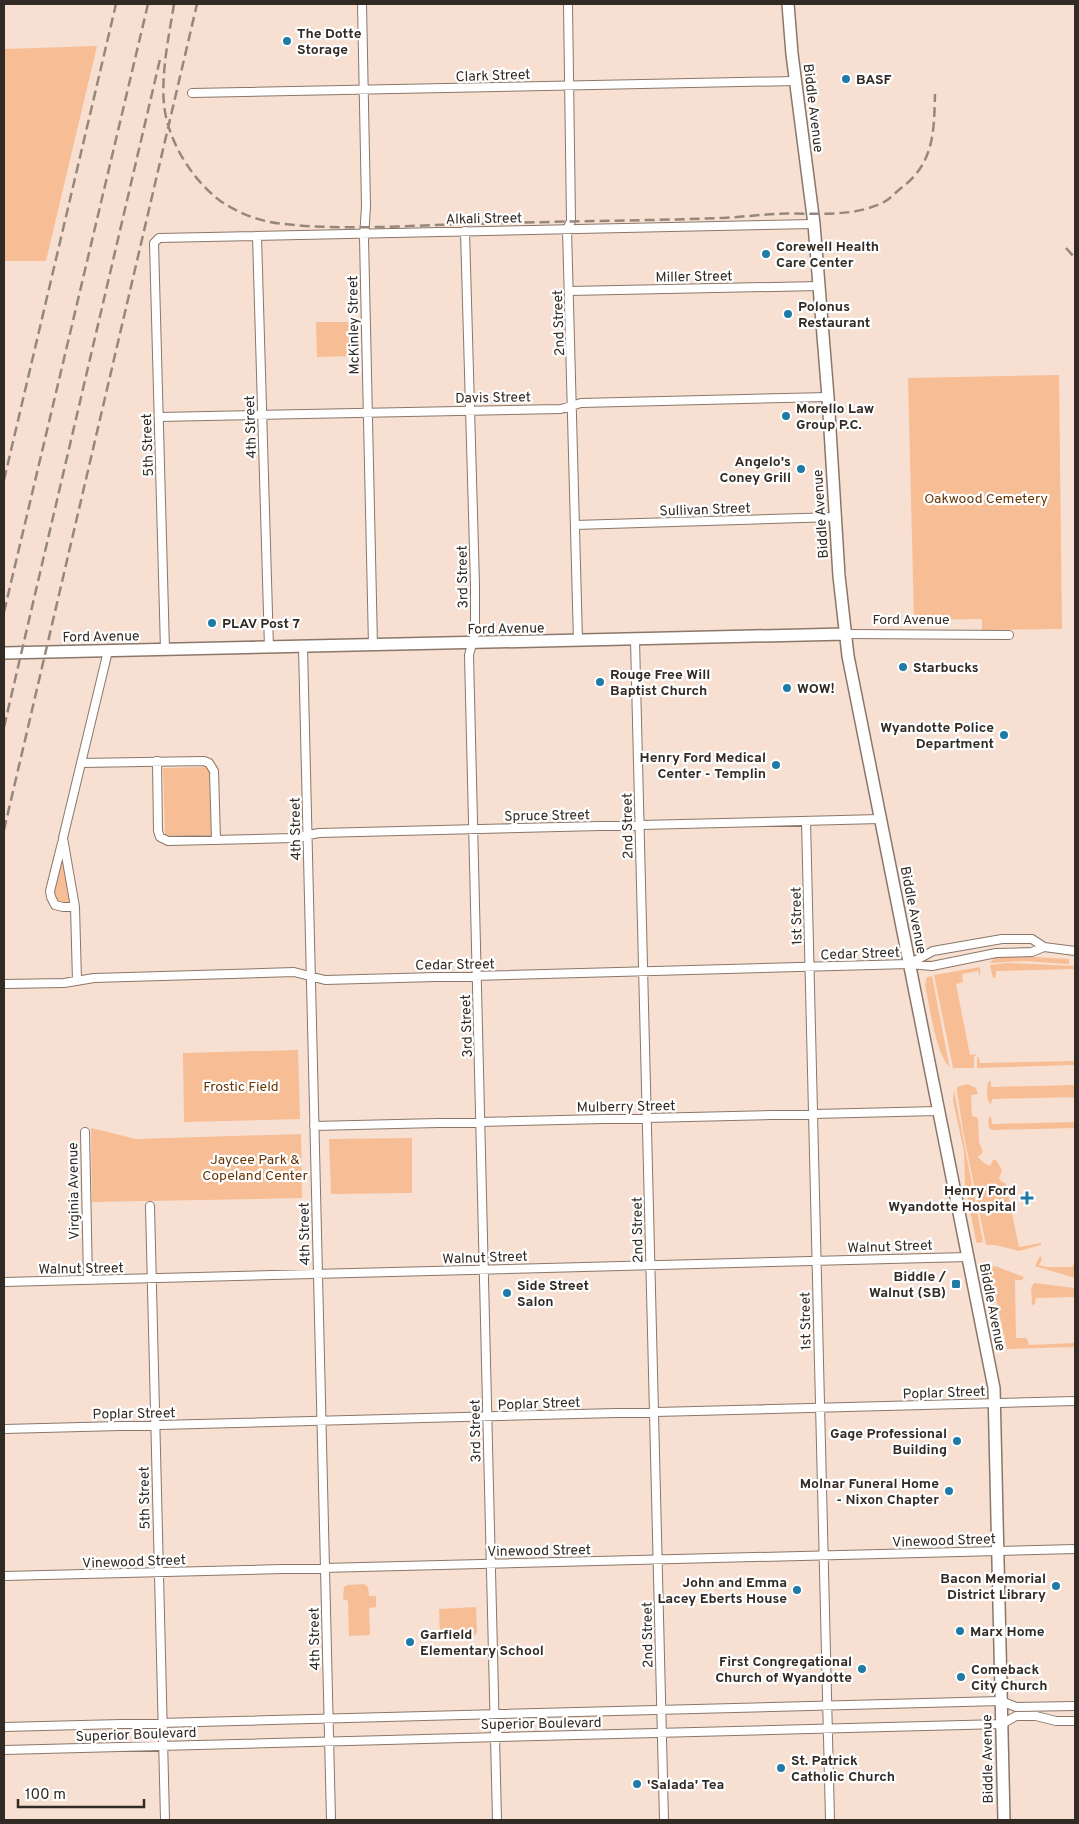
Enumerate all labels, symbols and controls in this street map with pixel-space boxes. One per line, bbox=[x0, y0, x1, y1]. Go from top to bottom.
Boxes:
place label: The Dotte Storage bbox=[297, 26, 362, 59]
marker: The Dotte Storage bbox=[281, 35, 293, 47]
street label: Biddle Avenue bbox=[799, 63, 826, 153]
street label: Clark Street bbox=[455, 67, 531, 86]
place label: BASF bbox=[856, 72, 892, 89]
marker: BASF bbox=[840, 73, 852, 85]
street label: Alkali Street bbox=[446, 210, 523, 229]
place label: Corewell Health Care Center bbox=[776, 239, 879, 272]
marker: Corewell Health Care Center bbox=[760, 248, 772, 260]
street label: Miller Street bbox=[655, 268, 733, 287]
street label: McKinley Street bbox=[345, 275, 364, 375]
street label: 2nd Street bbox=[550, 289, 569, 356]
place label: Polonus Restaurant bbox=[798, 299, 870, 332]
marker: Polonus Restaurant bbox=[782, 308, 794, 320]
street label: Davis Street bbox=[455, 389, 531, 408]
street label: 4th Street bbox=[242, 395, 261, 459]
place label: Morello Law Group P.C. bbox=[796, 401, 874, 434]
marker: Morello Law Group P.C. bbox=[780, 410, 792, 422]
street label: 5th Street bbox=[139, 413, 158, 477]
place label: Angelo's Coney Grill bbox=[720, 454, 791, 487]
marker: Angelo's Coney Grill bbox=[795, 463, 807, 475]
street label: Biddle Avenue bbox=[810, 469, 833, 559]
park label: Oakwood Cemetery bbox=[924, 491, 1048, 508]
street label: Sullivan Street bbox=[659, 500, 751, 521]
street label: 3rd Street bbox=[454, 545, 473, 609]
street label: Ford Avenue bbox=[873, 612, 950, 629]
place label: PLAV Post 7 bbox=[222, 616, 300, 633]
marker: PLAV Post 7 bbox=[206, 617, 218, 629]
street label: Ford Avenue bbox=[467, 620, 545, 639]
street label: Ford Avenue bbox=[62, 628, 140, 647]
place label: Starbucks bbox=[913, 660, 979, 677]
marker: Starbucks bbox=[897, 661, 909, 673]
place label: Rouge Free Will Baptist Church bbox=[610, 667, 710, 700]
marker: Rouge Free Will Baptist Church bbox=[594, 676, 606, 688]
place label: WOW! bbox=[797, 681, 835, 698]
marker: WOW! bbox=[781, 682, 793, 694]
place label: Wyandotte Police Department bbox=[880, 720, 994, 753]
marker: Wyandotte Police Department bbox=[998, 729, 1010, 741]
place label: Henry Ford Medical Center - Templin bbox=[640, 750, 766, 783]
marker: Henry Ford Medical Center - Templin bbox=[770, 759, 782, 771]
street label: 2nd Street bbox=[619, 793, 638, 859]
street label: 4th Street bbox=[287, 797, 306, 861]
street label: Spruce Street bbox=[504, 807, 590, 826]
street label: Biddle Avenue bbox=[896, 865, 929, 956]
street label: 1st Street bbox=[788, 887, 807, 945]
street label: Cedar Street bbox=[820, 945, 900, 964]
street label: Cedar Street bbox=[415, 956, 495, 975]
street label: 3rd Street bbox=[458, 994, 477, 1058]
park label: Frostic Field bbox=[203, 1079, 279, 1096]
street label: Mulberry Street bbox=[577, 1098, 676, 1117]
street label: Virginia Avenue bbox=[65, 1142, 84, 1240]
park label: Jaycee Park & Copeland Center bbox=[202, 1152, 308, 1185]
place label: Henry Ford Wyandotte Hospital bbox=[888, 1183, 1016, 1216]
marker: Henry Ford Wyandotte Hospital bbox=[1020, 1191, 1034, 1205]
street label: 2nd Street bbox=[629, 1197, 648, 1263]
street label: 4th Street bbox=[296, 1202, 315, 1266]
street label: Walnut Street bbox=[847, 1238, 933, 1257]
street label: Walnut Street bbox=[442, 1249, 528, 1268]
street label: Walnut Street bbox=[38, 1260, 124, 1279]
street label: Biddle Avenue bbox=[975, 1262, 1008, 1353]
place label: Biddle / Walnut (SB) bbox=[869, 1269, 947, 1302]
place label: Side Street Salon bbox=[517, 1278, 589, 1311]
marker: Biddle / Walnut (SB) bbox=[950, 1278, 962, 1290]
marker: Side Street Salon bbox=[501, 1287, 513, 1299]
street label: 1st Street bbox=[797, 1292, 816, 1350]
street label: Poplar Street bbox=[902, 1384, 986, 1403]
street label: Poplar Street bbox=[497, 1395, 581, 1414]
street label: 3rd Street bbox=[467, 1399, 486, 1463]
street label: Poplar Street bbox=[92, 1405, 176, 1424]
place label: Gage Professional Building bbox=[830, 1426, 947, 1459]
marker: Gage Professional Building bbox=[951, 1435, 963, 1447]
street label: 5th Street bbox=[136, 1466, 155, 1530]
place label: Molnar Funeral Home - Nixon Chapter bbox=[800, 1476, 939, 1509]
marker: Molnar Funeral Home - Nixon Chapter bbox=[943, 1485, 955, 1497]
street label: Vinewood Street bbox=[892, 1531, 996, 1552]
street label: Vinewood Street bbox=[487, 1542, 591, 1561]
street label: Vinewood Street bbox=[82, 1552, 186, 1573]
place label: Bacon Memorial District Library bbox=[940, 1571, 1046, 1604]
place label: John and Emma Lacey Eberts House bbox=[657, 1575, 787, 1608]
marker: Bacon Memorial District Library bbox=[1050, 1580, 1062, 1592]
marker: John and Emma Lacey Eberts House bbox=[791, 1584, 803, 1596]
street label: 2nd Street bbox=[639, 1602, 658, 1668]
street label: 4th Street bbox=[306, 1607, 325, 1671]
place label: Marx Home bbox=[970, 1624, 1045, 1641]
marker: Marx Home bbox=[954, 1625, 966, 1637]
place label: Garfield Elementary School bbox=[420, 1627, 544, 1660]
marker: Garfield Elementary School bbox=[404, 1636, 416, 1648]
place label: First Congregational Church of Wyandotte bbox=[715, 1654, 852, 1687]
place label: Comeback City Church bbox=[971, 1662, 1047, 1695]
marker: First Congregational Church of Wyandotte bbox=[856, 1663, 868, 1675]
marker: Comeback City Church bbox=[955, 1671, 967, 1683]
street label: Biddle Avenue bbox=[979, 1714, 998, 1804]
street label: Superior Boulevard bbox=[480, 1715, 602, 1734]
street label: Superior Boulevard bbox=[75, 1725, 197, 1746]
place label: St. Patrick Catholic Church bbox=[791, 1753, 895, 1786]
marker: St. Patrick Catholic Church bbox=[775, 1762, 787, 1774]
scale bar bbox=[18, 1776, 144, 1808]
place label: 'Salada' Tea bbox=[647, 1777, 724, 1794]
marker: 'Salada' Tea bbox=[631, 1778, 643, 1790]
text: 100 m bbox=[25, 1786, 66, 1805]

